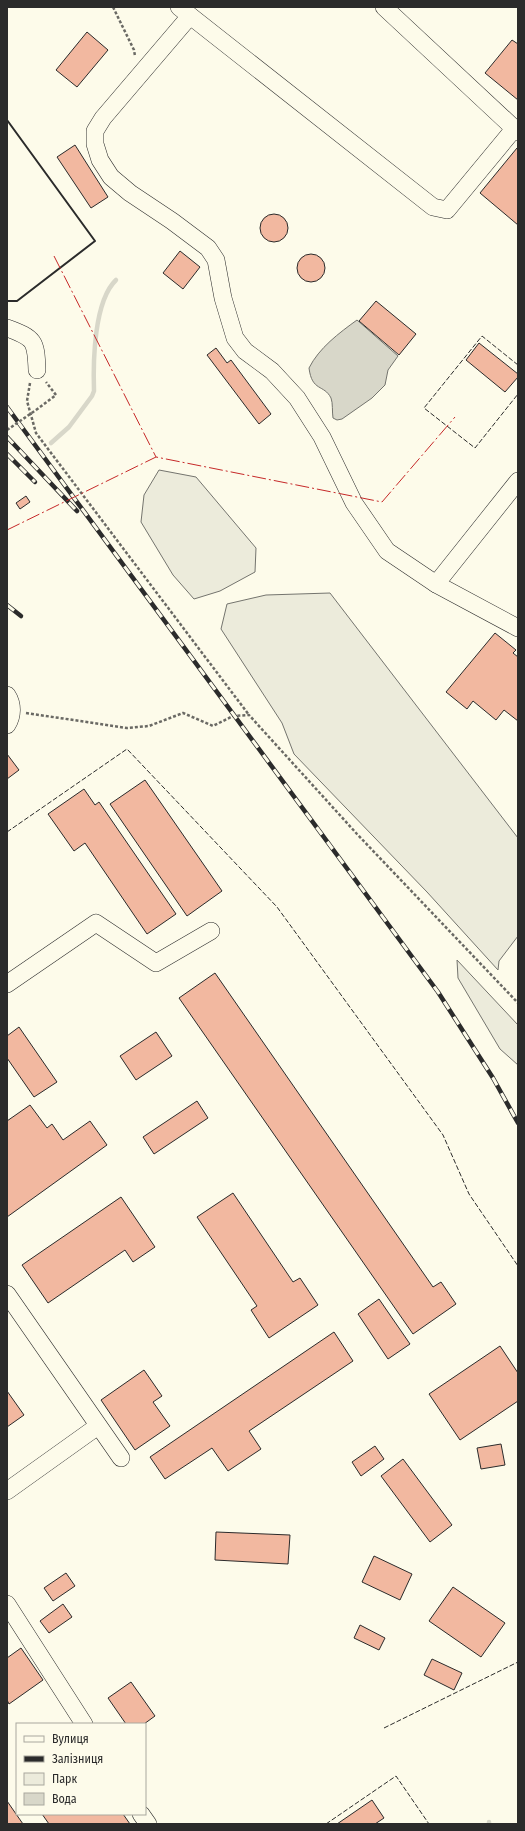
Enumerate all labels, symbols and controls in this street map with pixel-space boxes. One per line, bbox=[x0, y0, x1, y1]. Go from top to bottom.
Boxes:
legend bbox=[16, 1723, 146, 1815]
text: Вулиця bbox=[52, 1732, 89, 1746]
text: Залізниця bbox=[52, 1752, 103, 1766]
text: Парк bbox=[52, 1772, 78, 1786]
text: Вода bbox=[52, 1792, 77, 1806]

